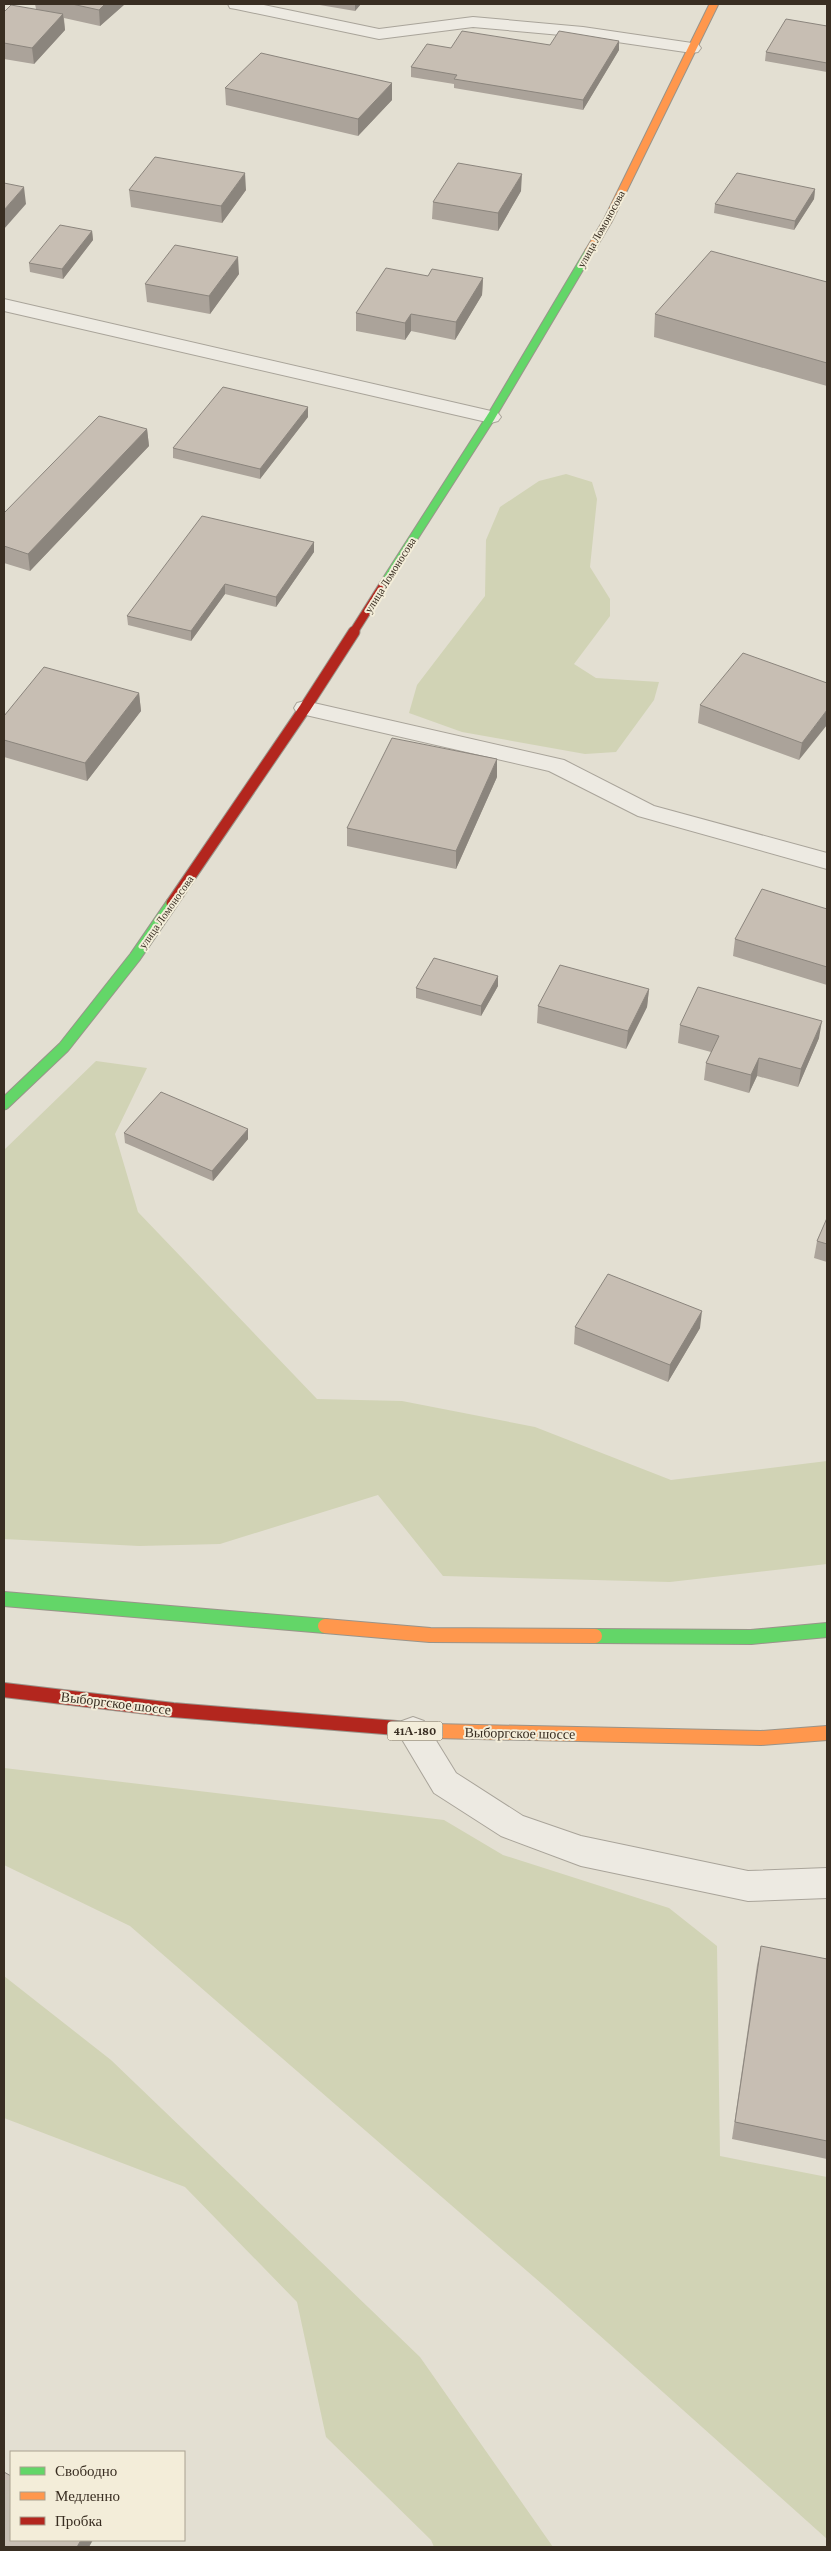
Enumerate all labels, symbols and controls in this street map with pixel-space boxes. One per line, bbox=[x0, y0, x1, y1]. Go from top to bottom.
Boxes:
street label: улица Ломоносова bbox=[575, 188, 627, 270]
street label: улица Ломоносова bbox=[362, 535, 418, 615]
street label: улица Ломоносова bbox=[136, 873, 196, 951]
street label: Выборгское шоссе bbox=[60, 1688, 172, 1718]
road number: 41А-180 bbox=[388, 1722, 442, 1740]
street label: Выборгское шоссе bbox=[464, 1724, 576, 1742]
legend bbox=[10, 2451, 185, 2541]
text: Свободно bbox=[55, 2463, 117, 2479]
text: Медленно bbox=[55, 2488, 120, 2504]
text: Пробка bbox=[55, 2513, 103, 2529]

